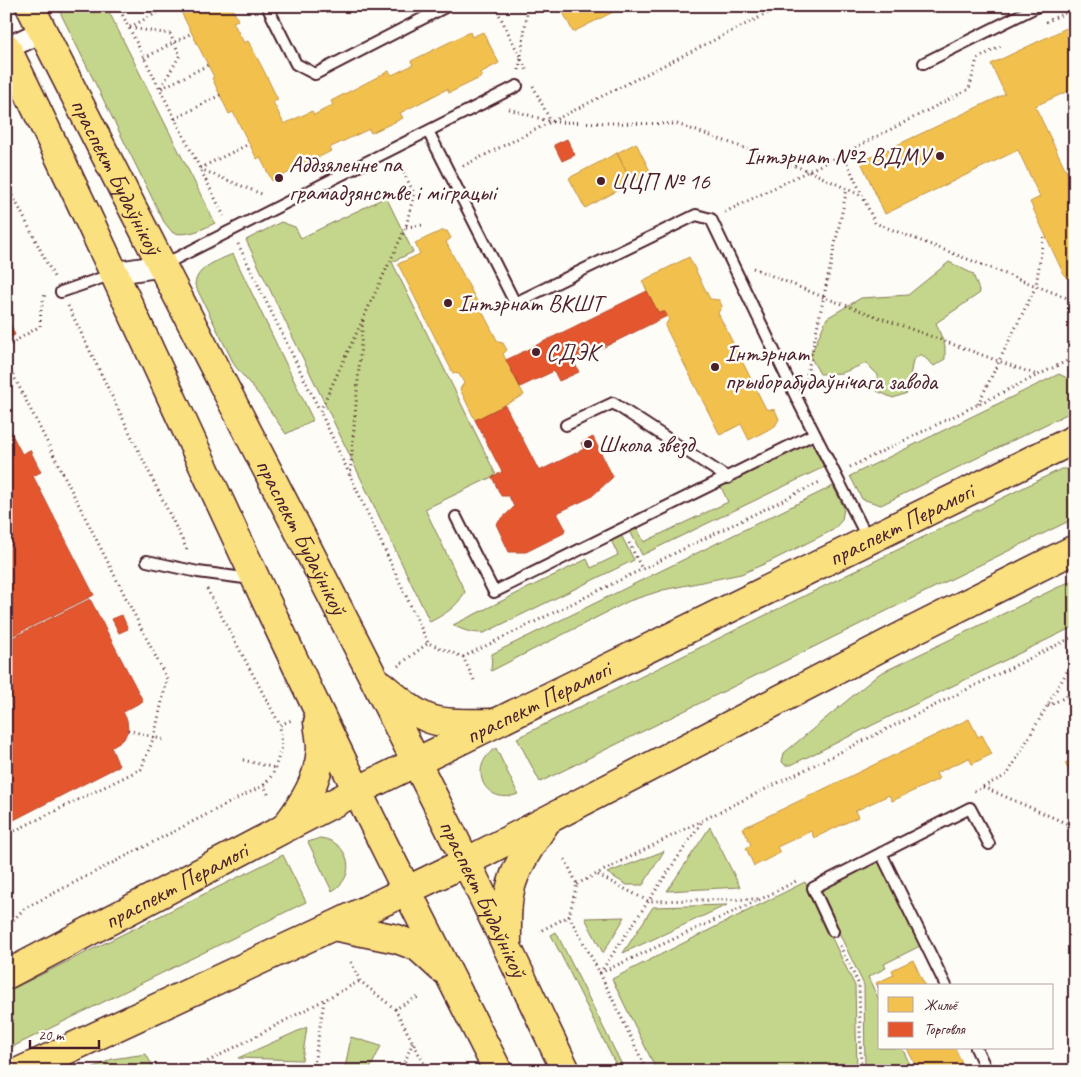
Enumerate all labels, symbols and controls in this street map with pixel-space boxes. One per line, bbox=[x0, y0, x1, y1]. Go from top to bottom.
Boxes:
street label: праспект Будаўнікоў bbox=[64, 93, 170, 262]
place label: Інтэрнат №2 ВДМУ bbox=[744, 141, 934, 171]
place label: Аддзяленне па грамадзянстве і міграцыі bbox=[289, 149, 498, 207]
marker: Інтэрнат №2 ВДМУ bbox=[934, 150, 946, 162]
place label: ЦЦП № 16 bbox=[611, 166, 711, 196]
marker: Аддзяленне па грамадзянстве і міграцыі bbox=[273, 172, 285, 184]
marker: ЦЦП № 16 bbox=[595, 175, 607, 187]
place label: Інтэрнат ВКШТ bbox=[458, 288, 608, 318]
marker: Інтэрнат ВКШТ bbox=[442, 297, 454, 309]
place label: СДЭК bbox=[546, 337, 604, 367]
place label: Інтэрнат прыборабудаўнічага завода bbox=[725, 338, 939, 396]
marker: СДЭК bbox=[530, 346, 542, 358]
marker: Інтэрнат прыборабудаўнічага завода bbox=[709, 361, 721, 373]
place label: Школа звезд bbox=[598, 429, 697, 459]
marker: Школа звезд bbox=[582, 438, 594, 450]
street label: праспект Будаўнікоў bbox=[249, 453, 355, 622]
street label: праспект Перамогі bbox=[823, 475, 981, 573]
street label: праспект Перамогі bbox=[460, 653, 618, 751]
street label: праспект Будаўнікоў bbox=[432, 815, 535, 984]
street label: праспект Перамогі bbox=[99, 834, 255, 936]
legend bbox=[878, 984, 1054, 1050]
text: Жильё bbox=[924, 996, 959, 1015]
scale bar bbox=[30, 1017, 99, 1049]
text: Торговля bbox=[924, 1020, 967, 1039]
text: 20 m bbox=[38, 1026, 65, 1045]

